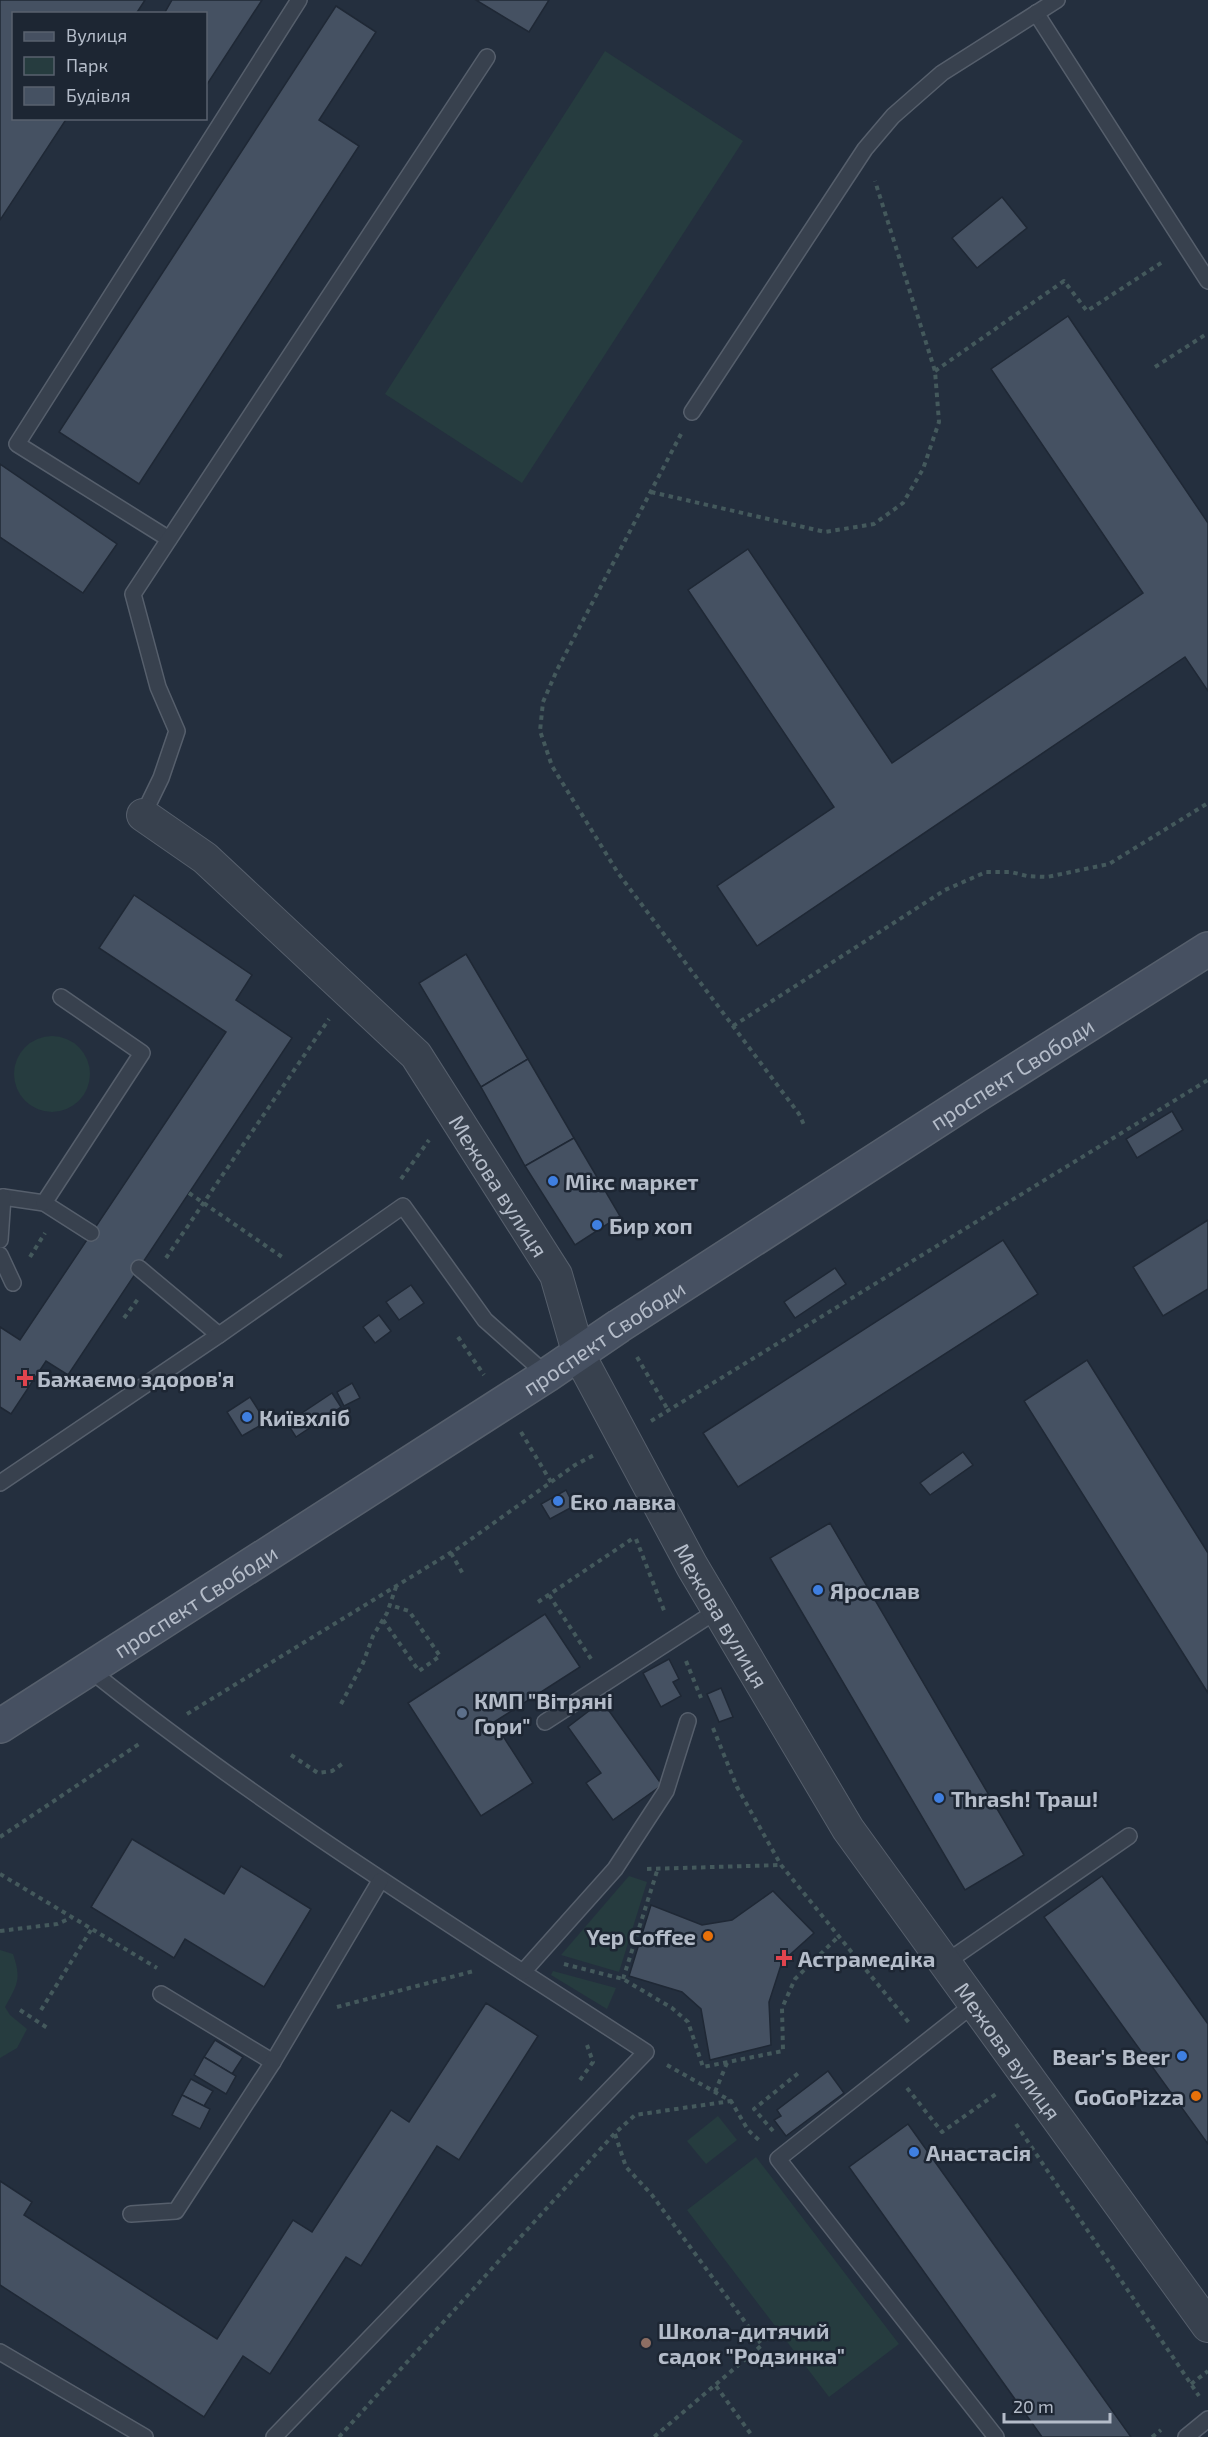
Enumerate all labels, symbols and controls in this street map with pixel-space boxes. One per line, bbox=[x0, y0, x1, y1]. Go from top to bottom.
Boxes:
legend bbox=[12, 12, 207, 120]
text: Вулиця bbox=[66, 24, 127, 46]
text: Парк bbox=[66, 54, 108, 76]
text: Будівля bbox=[66, 84, 130, 106]
street label: проспект Свободи bbox=[925, 1012, 1098, 1135]
street label: Межова вулиця bbox=[444, 1110, 554, 1262]
place label: Мікс маркет bbox=[565, 1168, 699, 1194]
marker: Мікс маркет bbox=[546, 1174, 560, 1188]
place label: Бир хоп bbox=[609, 1212, 693, 1238]
marker: Бир хоп bbox=[590, 1218, 604, 1232]
street label: проспект Свободи bbox=[518, 1274, 689, 1400]
place label: Бажаємо здоров'я bbox=[37, 1365, 234, 1391]
marker: Бажаємо здоров'я bbox=[18, 1371, 32, 1385]
place label: Київхліб bbox=[259, 1404, 350, 1430]
marker: Київхліб bbox=[240, 1410, 254, 1424]
place label: Еко лавка bbox=[570, 1488, 676, 1514]
marker: Еко лавка bbox=[551, 1494, 565, 1508]
street label: проспект Свободи bbox=[109, 1539, 282, 1663]
street label: Межова вулиця bbox=[669, 1539, 774, 1692]
place label: Ярослав bbox=[830, 1577, 920, 1603]
marker: Ярослав bbox=[811, 1583, 825, 1597]
place label: КМП "Вітряні Гори" bbox=[474, 1687, 613, 1738]
marker: КМП "Вітряні Гори" bbox=[455, 1706, 469, 1720]
place label: Thrash! Траш! bbox=[951, 1785, 1098, 1811]
marker: Thrash! Траш! bbox=[932, 1791, 946, 1805]
place label: Yep Coffee bbox=[587, 1923, 696, 1949]
marker: Yep Coffee bbox=[701, 1929, 715, 1943]
place label: Астрамедіка bbox=[798, 1945, 935, 1971]
marker: Астрамедіка bbox=[775, 1949, 793, 1967]
street label: Межова вулиця bbox=[950, 1977, 1067, 2125]
place label: Bear's Beer bbox=[1052, 2043, 1171, 2069]
marker: Bear's Beer bbox=[1175, 2049, 1189, 2063]
place label: GoGoPizza bbox=[1074, 2083, 1184, 2109]
marker: GoGoPizza bbox=[1189, 2089, 1203, 2103]
place label: Анастасія bbox=[926, 2139, 1031, 2165]
marker: Анастасія bbox=[907, 2145, 921, 2159]
place label: Школа-дитячий садок "Родзинка" bbox=[658, 2317, 845, 2368]
marker: Школа-дитячий садок "Родзинка" bbox=[639, 2336, 653, 2350]
scale bar bbox=[1004, 2386, 1110, 2424]
text: 20 m bbox=[1013, 2395, 1054, 2417]

